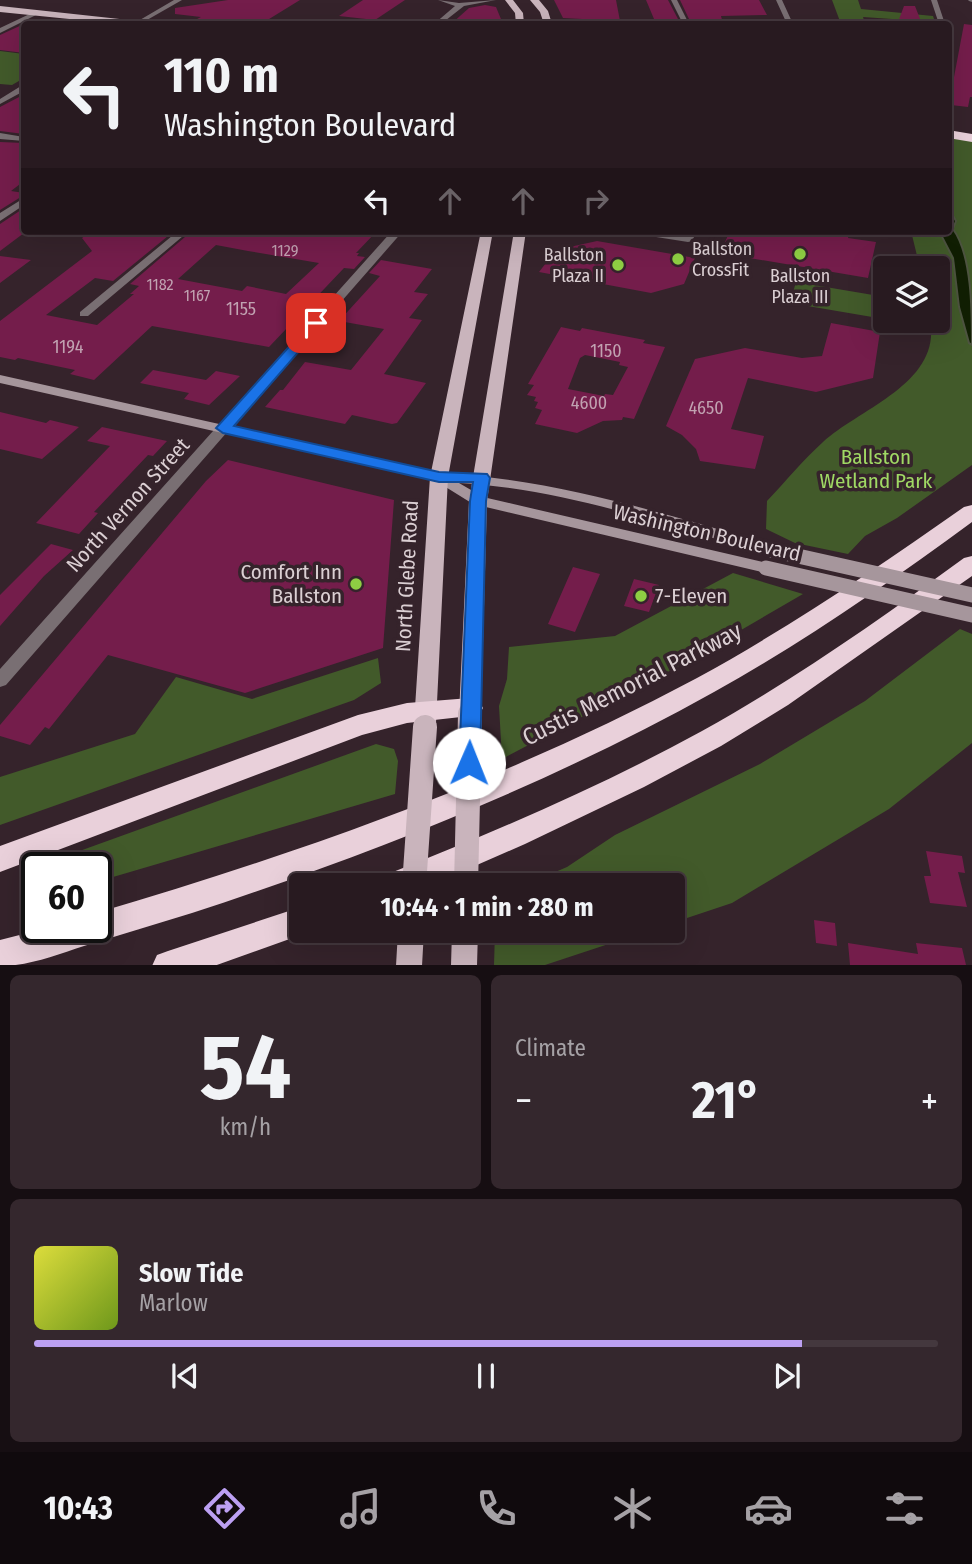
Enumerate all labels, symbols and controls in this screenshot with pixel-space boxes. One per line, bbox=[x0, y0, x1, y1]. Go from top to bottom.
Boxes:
text: 110 m bbox=[164, 46, 279, 105]
icon: left bbox=[49, 49, 140, 140]
text: Washington Boulevard bbox=[164, 106, 456, 144]
icon: left bbox=[358, 182, 396, 220]
icon: ahead bbox=[431, 182, 469, 220]
icon: ahead bbox=[504, 182, 542, 220]
icon: right bbox=[577, 182, 615, 220]
place label: Ballston CrossFit bbox=[692, 238, 752, 281]
house number: 1129 bbox=[272, 241, 299, 260]
place label: Ballston Plaza II bbox=[544, 244, 604, 287]
marker: Ballston Plaza III bbox=[792, 246, 808, 262]
marker: Ballston CrossFit bbox=[670, 251, 686, 267]
map controls bbox=[873, 256, 950, 333]
button: layers bbox=[873, 256, 950, 333]
marker: Ballston Plaza II bbox=[610, 257, 626, 273]
place label: Ballston Plaza III bbox=[770, 265, 830, 308]
house number: 1182 bbox=[146, 275, 174, 294]
house number: 1167 bbox=[184, 286, 211, 305]
pin bbox=[286, 293, 346, 353]
house number: 1155 bbox=[226, 298, 256, 320]
icon: arrive bbox=[297, 304, 335, 342]
house number: 1194 bbox=[52, 336, 84, 358]
house number: 1150 bbox=[590, 340, 622, 362]
house number: 4600 bbox=[571, 392, 607, 414]
house number: 4650 bbox=[688, 397, 724, 419]
street label: North Vernon Street bbox=[61, 432, 195, 577]
park label: Ballston Wetland Park bbox=[820, 444, 933, 494]
street label: North Glebe Road bbox=[390, 499, 424, 653]
street label: Washington Boulevard bbox=[611, 499, 803, 567]
place label: Comfort Inn Ballston bbox=[241, 559, 342, 609]
marker: Comfort Inn Ballston bbox=[348, 576, 364, 592]
place label: 7-Eleven bbox=[655, 583, 727, 609]
marker: 7-Eleven bbox=[633, 588, 649, 604]
street label: Custis Memorial Parkway bbox=[518, 616, 747, 752]
position arrow bbox=[432, 726, 506, 800]
speed limit sign: 60 bbox=[21, 852, 112, 943]
text: 10:44 · 1 min · 280 m bbox=[380, 892, 594, 923]
text: 54 bbox=[200, 1013, 291, 1122]
text: Climate bbox=[515, 1034, 586, 1062]
text: 21° bbox=[692, 1069, 761, 1132]
text: − bbox=[515, 1078, 532, 1124]
text: + bbox=[921, 1078, 938, 1124]
text: km/h bbox=[220, 1113, 271, 1141]
text: Slow Tide bbox=[139, 1258, 243, 1289]
text: Marlow bbox=[139, 1289, 208, 1317]
icon: previous bbox=[166, 1357, 204, 1395]
icon: pause bbox=[467, 1357, 505, 1395]
icon: next bbox=[768, 1357, 806, 1395]
icon: directions bbox=[200, 1484, 249, 1533]
icon: music bbox=[336, 1484, 385, 1533]
icon: phone bbox=[472, 1484, 521, 1533]
icon: climate bbox=[608, 1484, 657, 1533]
icon: car bbox=[744, 1484, 793, 1533]
icon: filters bbox=[880, 1484, 929, 1533]
text: 10:43 bbox=[43, 1489, 113, 1527]

